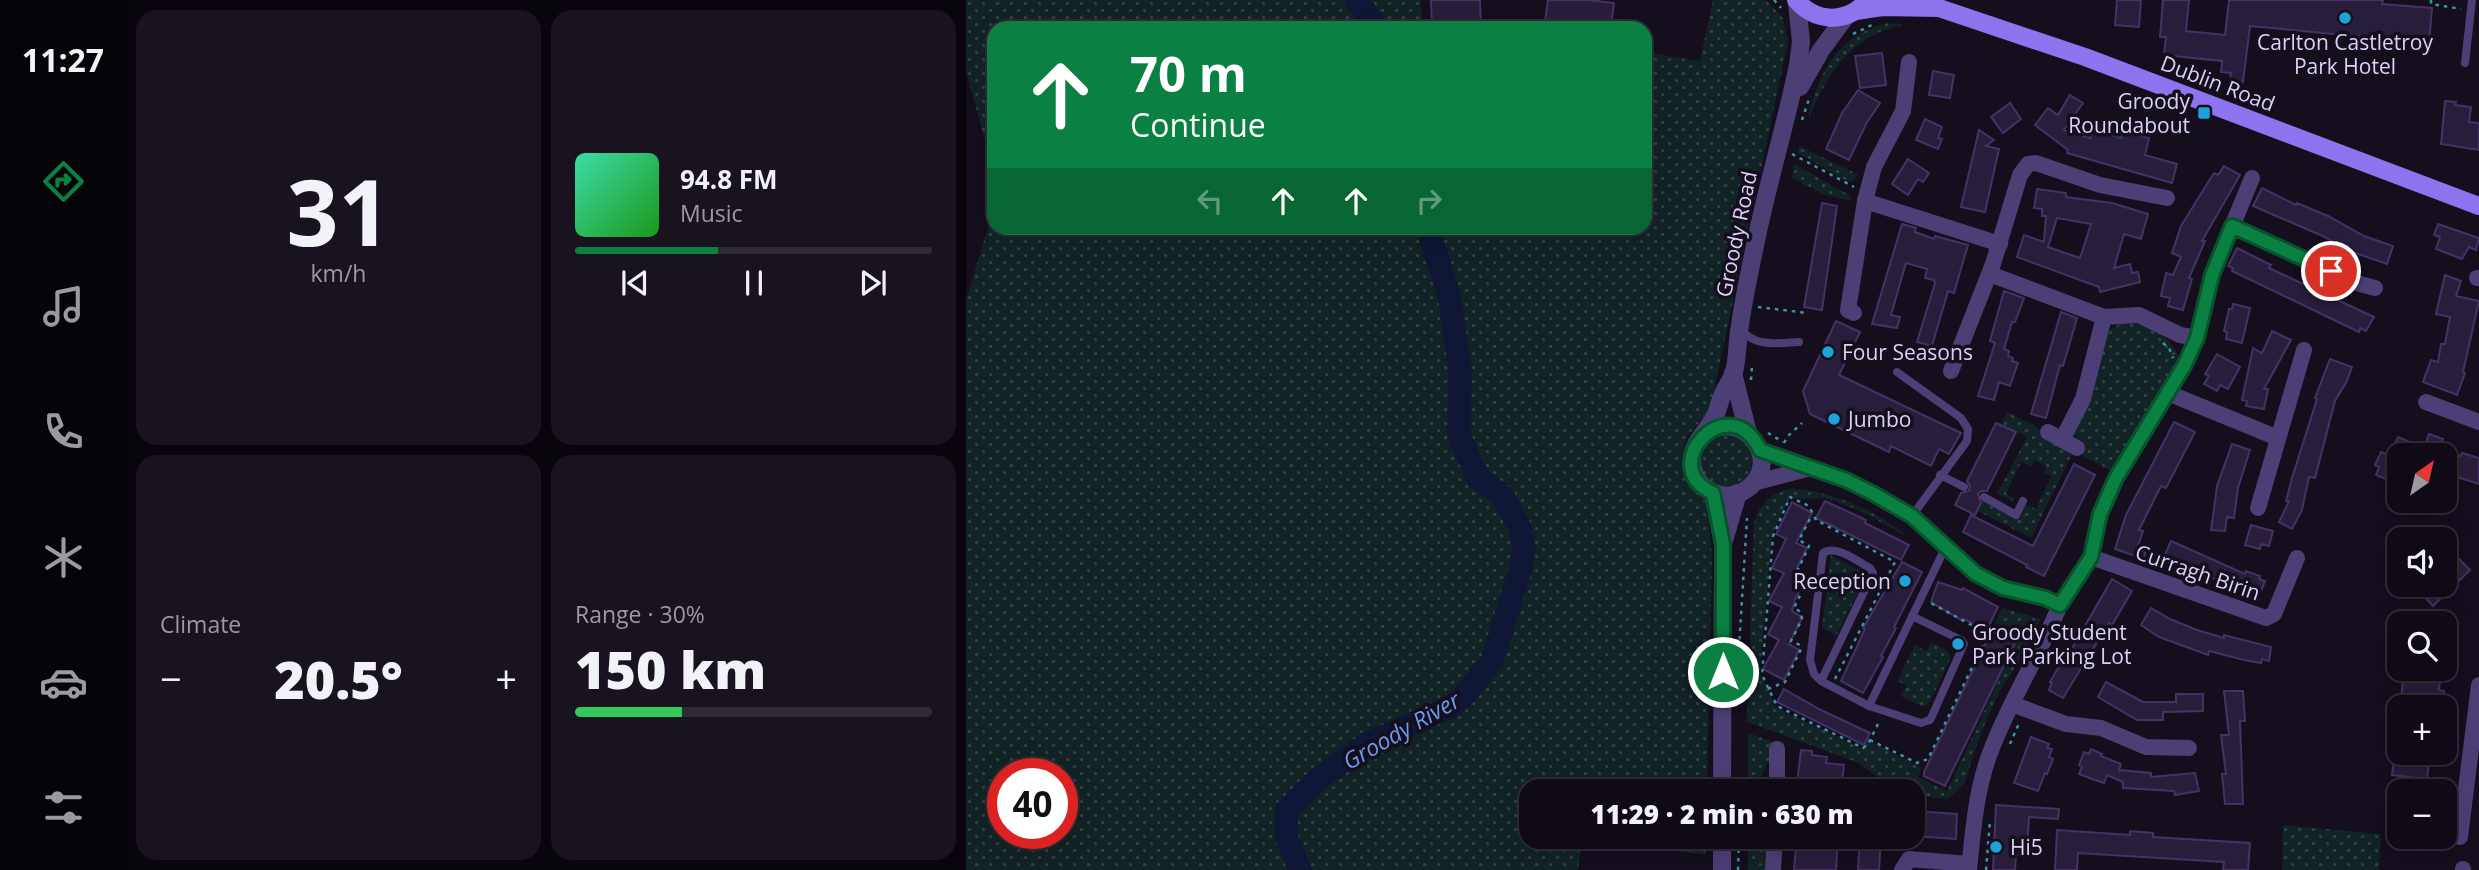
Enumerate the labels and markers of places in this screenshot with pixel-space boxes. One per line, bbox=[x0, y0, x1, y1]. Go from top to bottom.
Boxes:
marker: Carlton Castletroy Park Hotel bbox=[2337, 10, 2353, 26]
place label: Carlton Castletroy Park Hotel bbox=[2257, 28, 2433, 80]
place label: Groody Roundabout bbox=[2068, 87, 2190, 139]
marker: Groody Roundabout bbox=[2196, 105, 2212, 121]
pin bbox=[2301, 241, 2361, 301]
place label: Four Seasons bbox=[1842, 338, 1973, 366]
marker: Four Seasons bbox=[1820, 344, 1836, 360]
place label: Jumbo bbox=[1846, 405, 1911, 433]
marker: Jumbo bbox=[1826, 411, 1842, 427]
place label: Reception bbox=[1793, 567, 1891, 595]
marker: Reception bbox=[1897, 573, 1913, 589]
place label: Groody Student Park Parking Lot bbox=[1972, 618, 2131, 670]
marker: Groody Student Park Parking Lot bbox=[1950, 636, 1966, 652]
place label: Hi5 bbox=[2010, 833, 2043, 861]
marker: Hi5 bbox=[1988, 839, 2004, 855]

